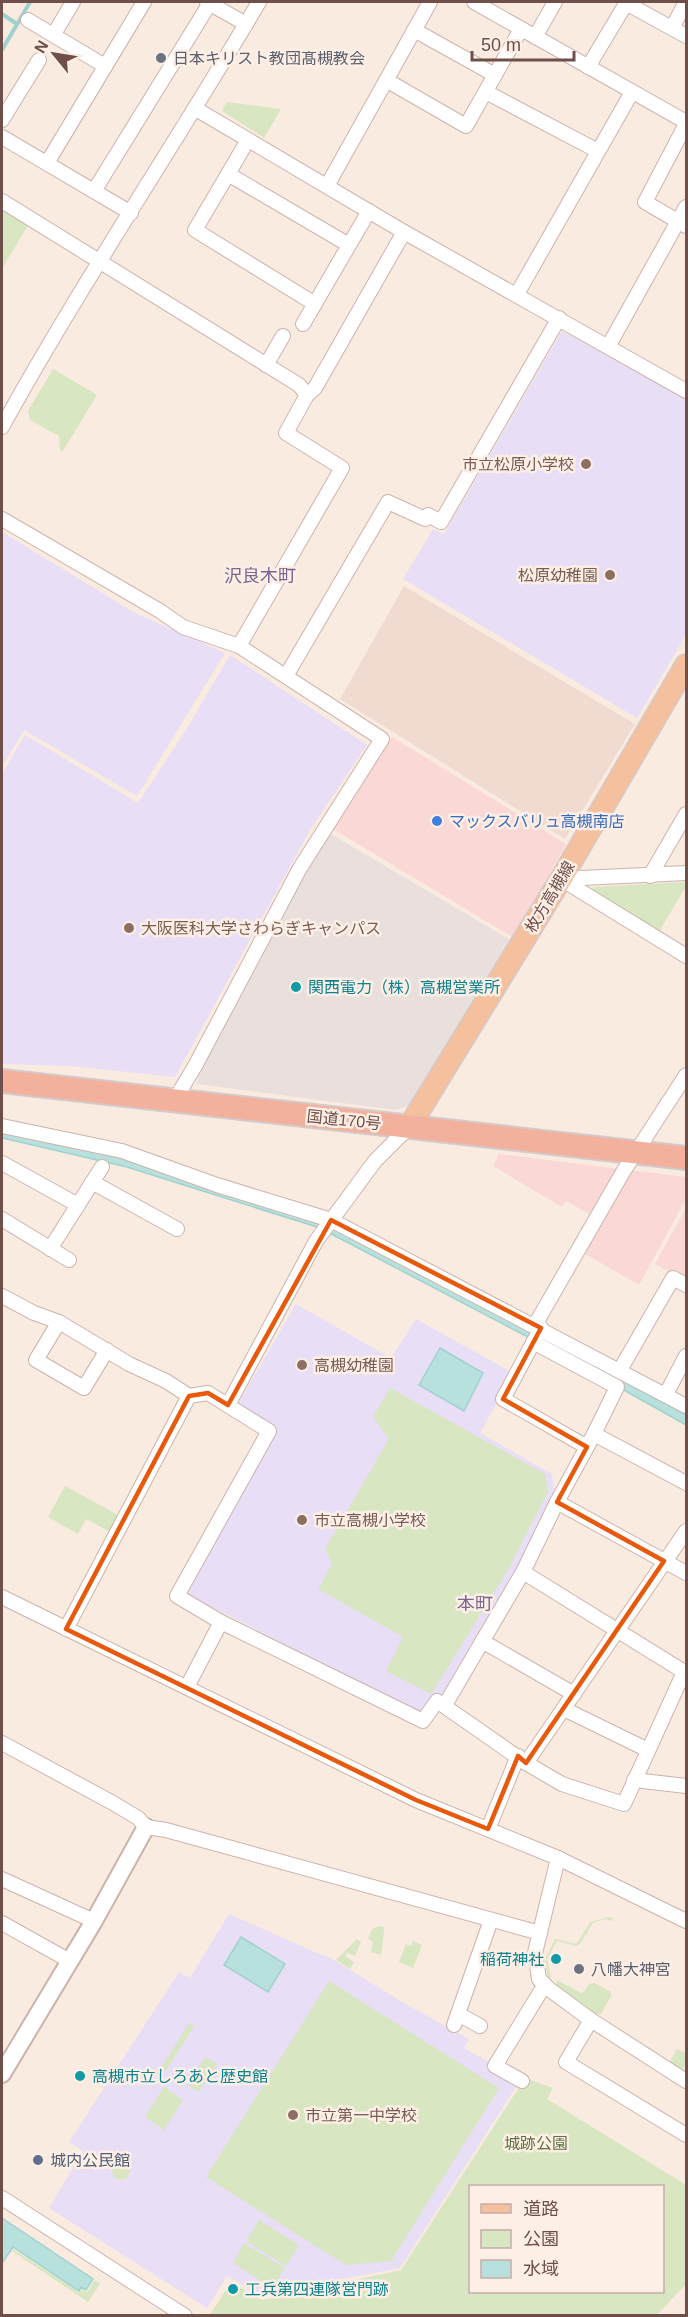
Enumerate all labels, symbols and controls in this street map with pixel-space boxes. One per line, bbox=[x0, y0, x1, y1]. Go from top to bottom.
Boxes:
north arrow bbox=[24, 24, 84, 84]
scale bar bbox=[472, 24, 574, 62]
text: 50 m bbox=[481, 35, 521, 55]
text: N bbox=[31, 37, 52, 56]
place label: 日本キリスト教団髙槻教会 bbox=[173, 50, 365, 67]
marker: 日本キリスト教団髙槻教会 bbox=[154, 51, 168, 65]
place label: 市立松原小学校 bbox=[462, 456, 574, 473]
marker: 市立松原小学校 bbox=[579, 457, 593, 471]
district label: 沢良木町 bbox=[224, 566, 296, 586]
place label: 松原幼稚園 bbox=[518, 567, 598, 584]
marker: 松原幼稚園 bbox=[603, 568, 617, 582]
place label: マックスバリュ高槻南店 bbox=[449, 813, 625, 830]
marker: マックスバリュ高槻南店 bbox=[430, 814, 444, 828]
street label: 枚方高槻線 bbox=[522, 858, 578, 936]
place label: 大阪医科大学さわらぎキャンパス bbox=[141, 920, 381, 937]
marker: 大阪医科大学さわらぎキャンパス bbox=[122, 921, 136, 935]
place label: 関西電力（株）高槻営業所 bbox=[308, 979, 500, 996]
marker: 関西電力（株）高槻営業所 bbox=[289, 980, 303, 994]
street label: 国道170号 bbox=[306, 1108, 382, 1132]
place label: 高槻幼稚園 bbox=[314, 1357, 394, 1374]
marker: 高槻幼稚園 bbox=[295, 1358, 309, 1372]
place label: 市立高槻小学校 bbox=[314, 1512, 426, 1529]
marker: 市立高槻小学校 bbox=[295, 1513, 309, 1527]
district label: 本町 bbox=[457, 1594, 493, 1614]
place label: 稲荷神社 bbox=[480, 1951, 544, 1968]
marker: 稲荷神社 bbox=[549, 1952, 563, 1966]
place label: 八幡大神宮 bbox=[591, 1961, 671, 1978]
marker: 八幡大神宮 bbox=[572, 1962, 586, 1976]
place label: 高槻市立しろあと歴史館 bbox=[92, 2068, 268, 2085]
marker: 高槻市立しろあと歴史館 bbox=[73, 2069, 87, 2083]
place label: 市立第一中学校 bbox=[305, 2107, 417, 2124]
marker: 市立第一中学校 bbox=[286, 2108, 300, 2122]
park label: 城跡公園 bbox=[504, 2135, 568, 2152]
place label: 城内公民館 bbox=[50, 2152, 130, 2169]
marker: 城内公民館 bbox=[31, 2153, 45, 2167]
legend bbox=[469, 2185, 664, 2293]
text: 道路 bbox=[523, 2199, 559, 2219]
text: 公園 bbox=[523, 2229, 559, 2249]
text: 水域 bbox=[523, 2259, 559, 2279]
place label: 工兵第四連隊営門跡 bbox=[245, 2281, 389, 2298]
marker: 工兵第四連隊営門跡 bbox=[226, 2282, 240, 2296]

